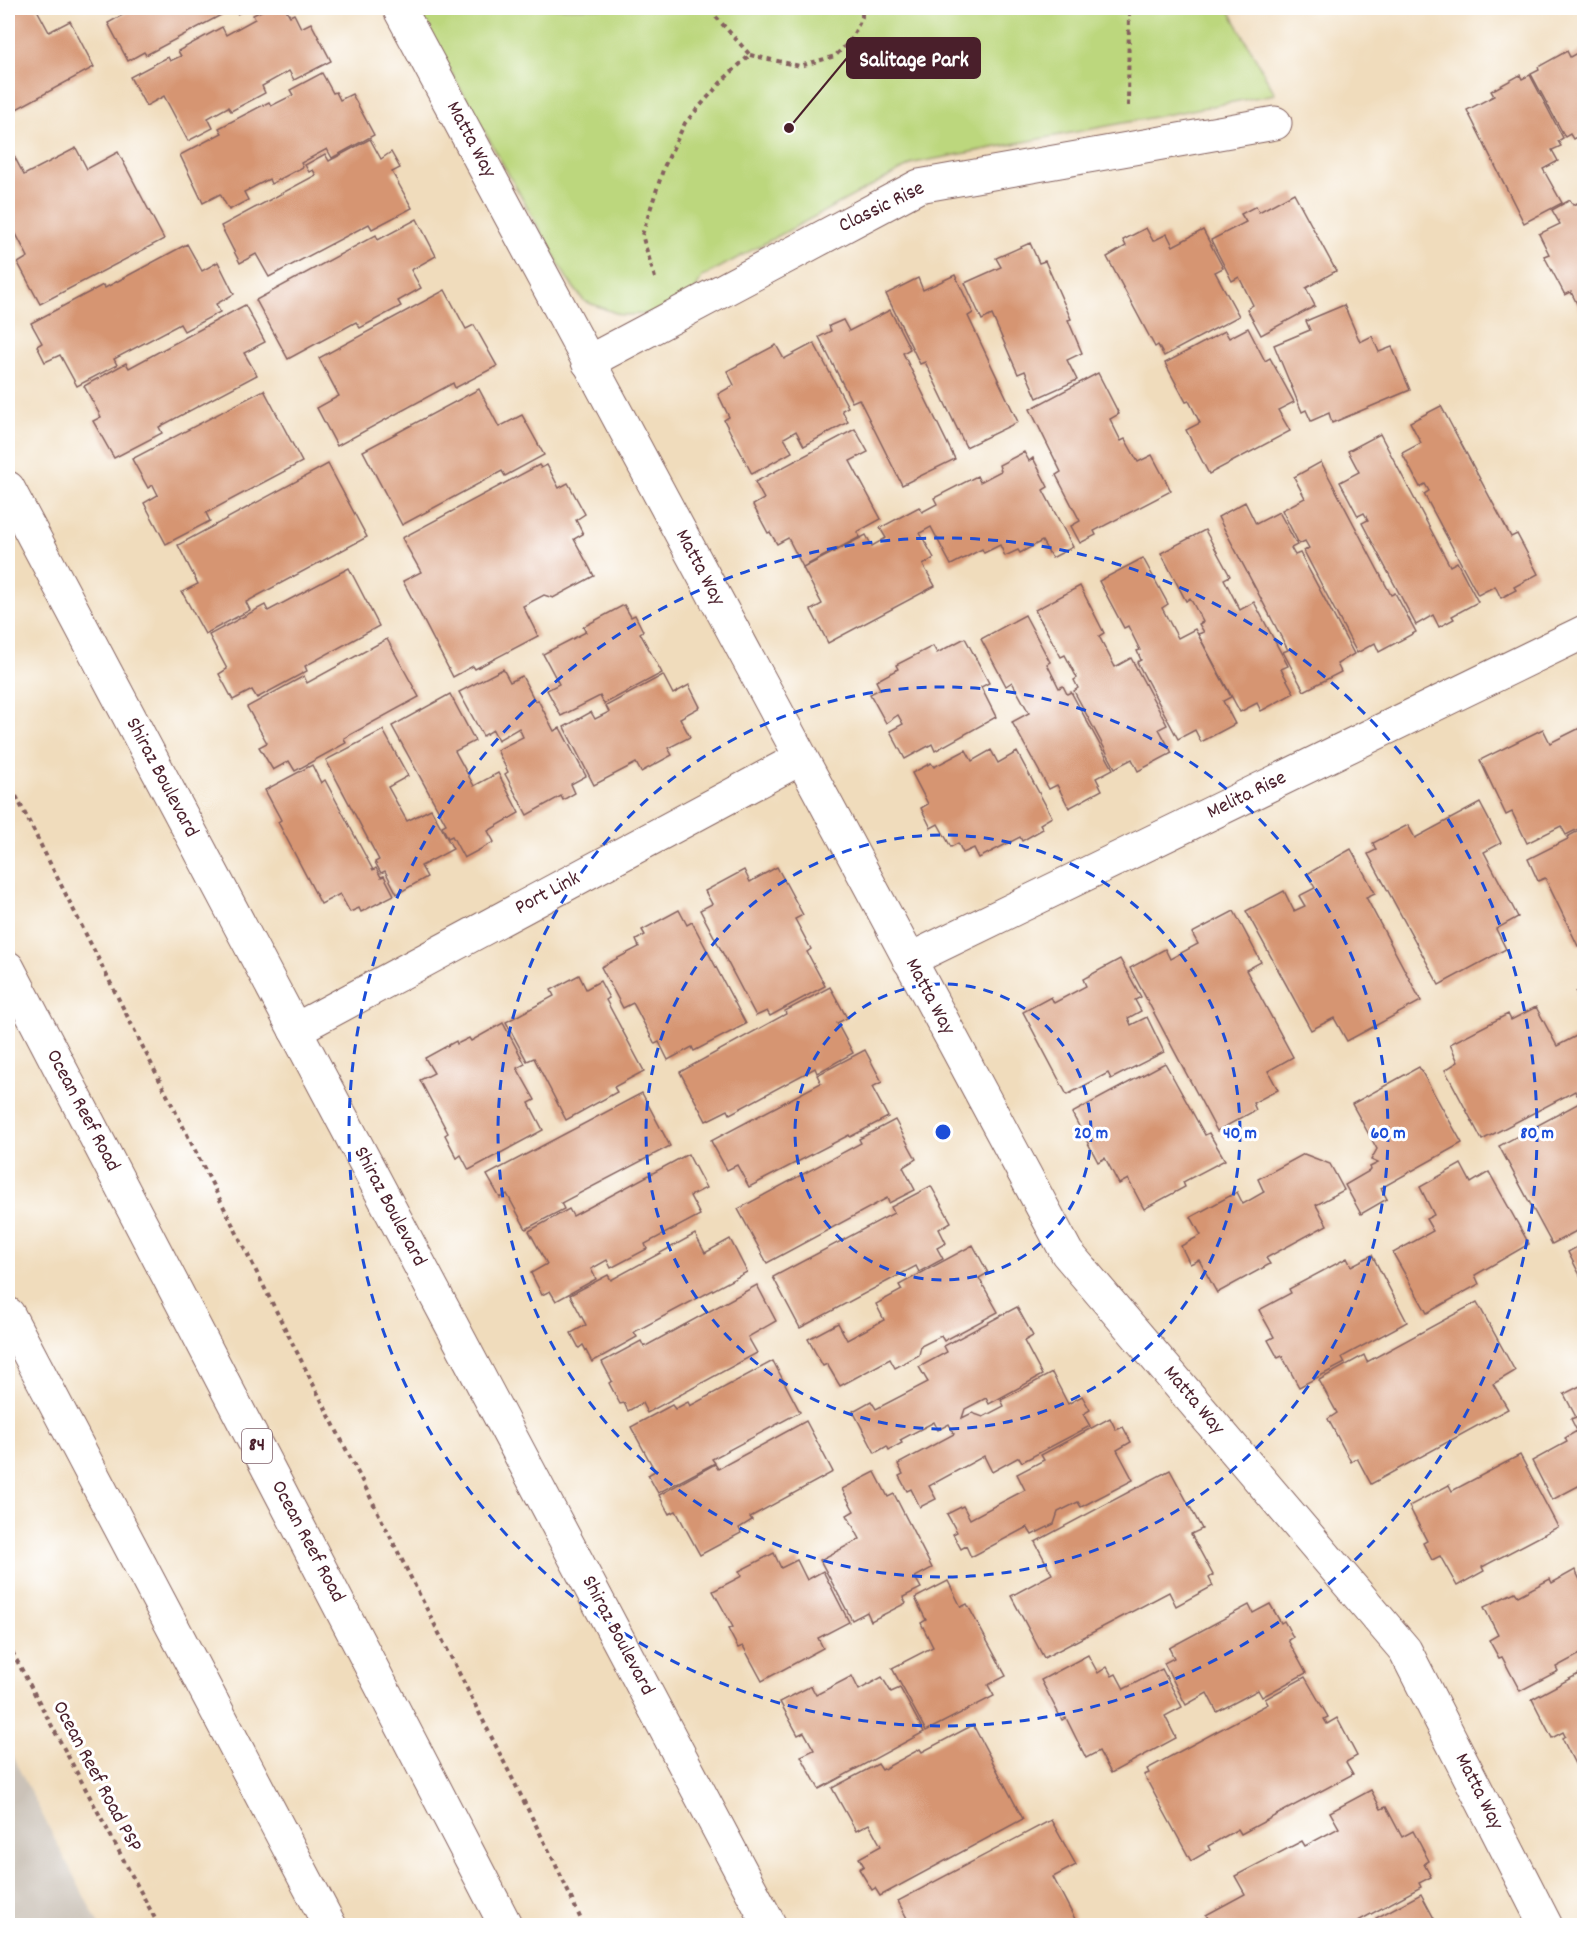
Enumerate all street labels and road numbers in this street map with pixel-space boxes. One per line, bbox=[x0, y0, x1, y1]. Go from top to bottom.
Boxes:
street label: Matta Way bbox=[437, 96, 503, 184]
street label: Classic Rise bbox=[834, 174, 930, 242]
street label: Matta Way bbox=[666, 524, 732, 612]
street label: Shiraz Boulevard bbox=[117, 713, 205, 843]
street label: Melita Rise bbox=[1202, 764, 1292, 828]
street label: Port Link bbox=[510, 864, 586, 924]
street label: Matta Way bbox=[896, 953, 962, 1041]
street label: Ocean Reef Road bbox=[37, 1045, 127, 1177]
street label: Shiraz Boulevard bbox=[345, 1142, 433, 1272]
street label: Matta Way bbox=[1155, 1360, 1231, 1443]
road number: 84 bbox=[242, 1429, 272, 1463]
street label: Ocean Reef Road bbox=[262, 1476, 352, 1608]
street label: Shiraz Boulevard bbox=[573, 1571, 661, 1701]
street label: Ocean Reef Road PSP bbox=[43, 1696, 149, 1858]
street label: Matta Way bbox=[1446, 1748, 1510, 1836]

